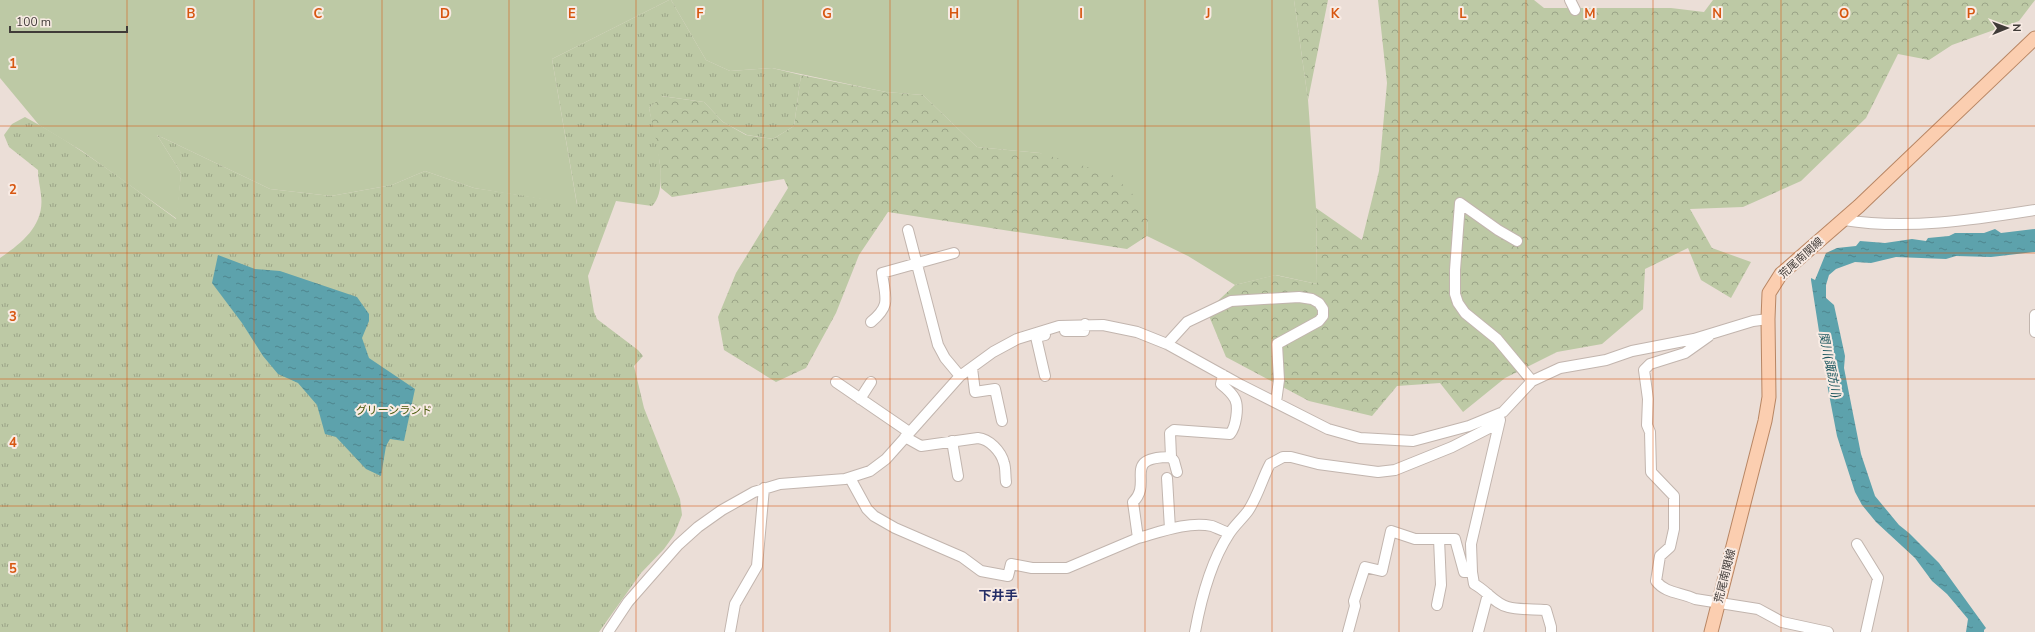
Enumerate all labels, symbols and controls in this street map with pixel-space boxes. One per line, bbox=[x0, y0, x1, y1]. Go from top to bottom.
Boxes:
text: B bbox=[187, 5, 196, 23]
text: C bbox=[314, 5, 323, 23]
text: D bbox=[440, 5, 450, 23]
text: E bbox=[568, 5, 576, 23]
text: F bbox=[696, 5, 704, 23]
text: G bbox=[822, 5, 832, 23]
text: H bbox=[949, 5, 959, 23]
text: I bbox=[1079, 5, 1083, 23]
text: J bbox=[1205, 5, 1210, 23]
text: K bbox=[1331, 5, 1340, 23]
text: L bbox=[1459, 5, 1467, 23]
text: M bbox=[1584, 5, 1596, 23]
text: N bbox=[1712, 5, 1722, 23]
text: O bbox=[1839, 5, 1849, 23]
text: P bbox=[1967, 5, 1976, 23]
scale bar bbox=[10, 8, 127, 34]
north arrow bbox=[1987, 8, 2027, 48]
text: 100 m bbox=[16, 14, 51, 30]
text: N bbox=[2009, 24, 2024, 32]
text: 1 bbox=[9, 55, 17, 73]
text: 2 bbox=[9, 181, 17, 199]
street label: 荒尾南関線 bbox=[1776, 234, 1826, 282]
text: 3 bbox=[9, 308, 17, 326]
water label: 関川(諏訪川) bbox=[1815, 330, 1845, 400]
park label: グリーンランド bbox=[356, 403, 432, 418]
text: 4 bbox=[9, 434, 17, 452]
street label: 荒尾南関線 bbox=[1711, 548, 1739, 604]
text: 5 bbox=[9, 560, 17, 578]
district label: 下井手 bbox=[978, 587, 1018, 605]

